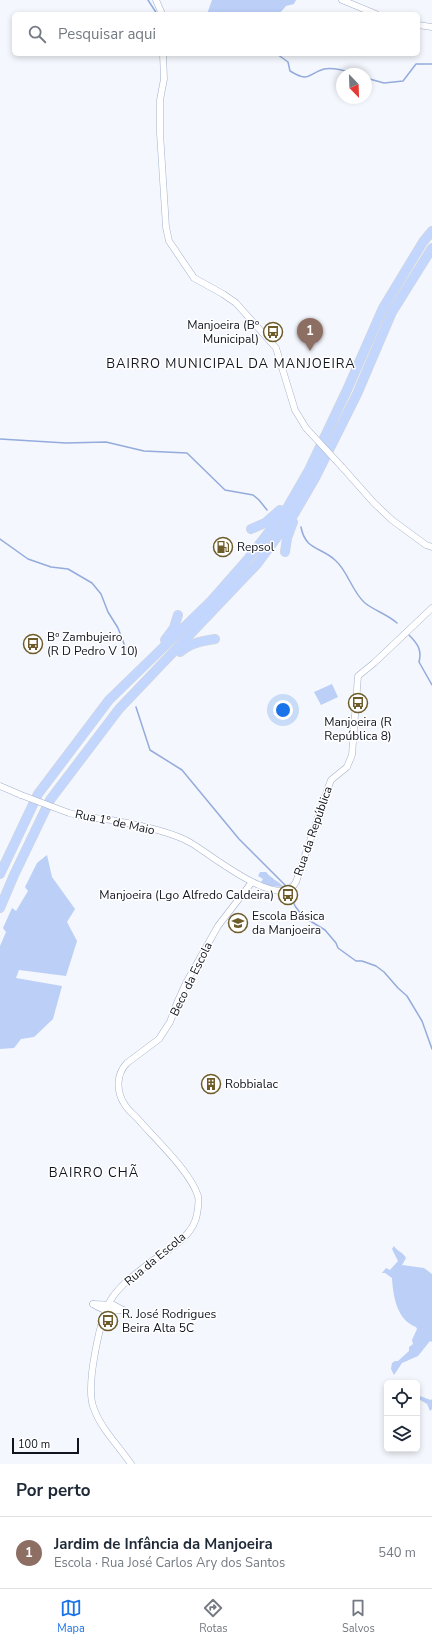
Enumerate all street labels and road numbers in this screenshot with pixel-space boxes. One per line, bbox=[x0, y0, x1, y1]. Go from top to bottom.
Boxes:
street label: Rua da República bbox=[290, 784, 336, 878]
street label: Rua 1º de Maio bbox=[74, 806, 157, 838]
street label: Beco da Escola bbox=[166, 939, 216, 1019]
street label: Rua da Escola bbox=[121, 1229, 189, 1289]

